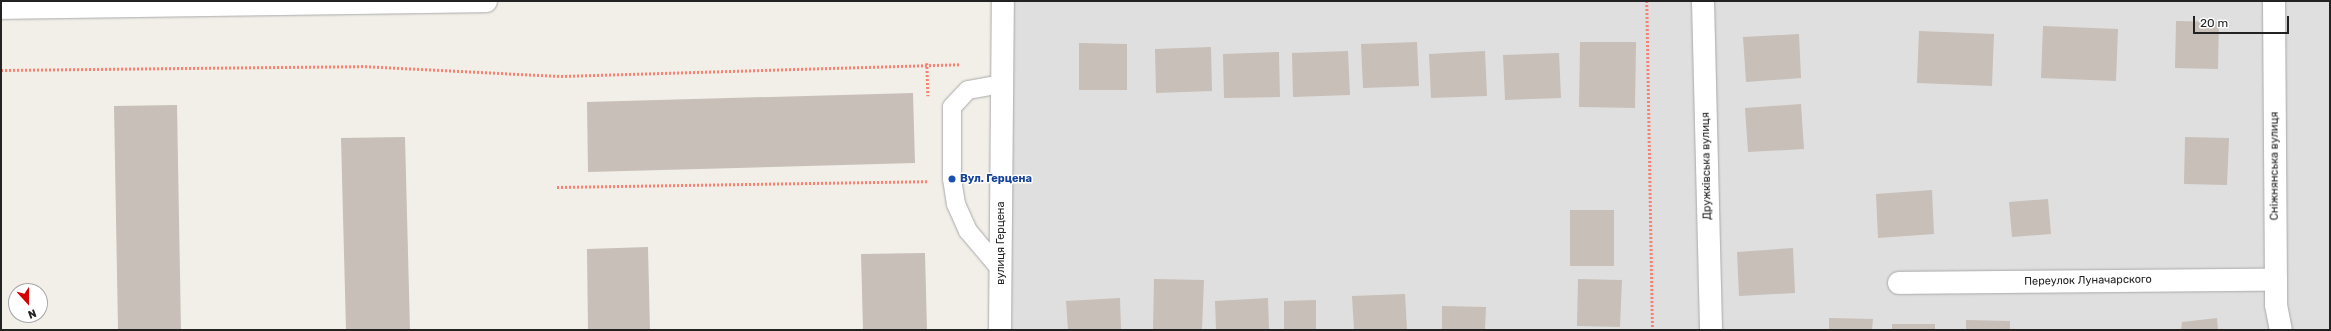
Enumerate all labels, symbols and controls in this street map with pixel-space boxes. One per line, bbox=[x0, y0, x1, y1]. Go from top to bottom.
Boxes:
scale bar bbox=[2195, 8, 2291, 34]
text: 20 m bbox=[2200, 16, 2228, 30]
street label: Дружківська вулиця bbox=[1699, 112, 1715, 220]
street label: Сніжнянська вулиця bbox=[2268, 112, 2282, 220]
place label: Вул. Герцена bbox=[960, 172, 1032, 186]
marker: Вул. Герцена bbox=[947, 174, 957, 184]
street label: вулиця Герцена bbox=[994, 201, 1008, 285]
street label: Переулок Луначарского bbox=[2024, 273, 2152, 289]
north arrow bbox=[8, 283, 48, 323]
text: N bbox=[26, 306, 38, 321]

